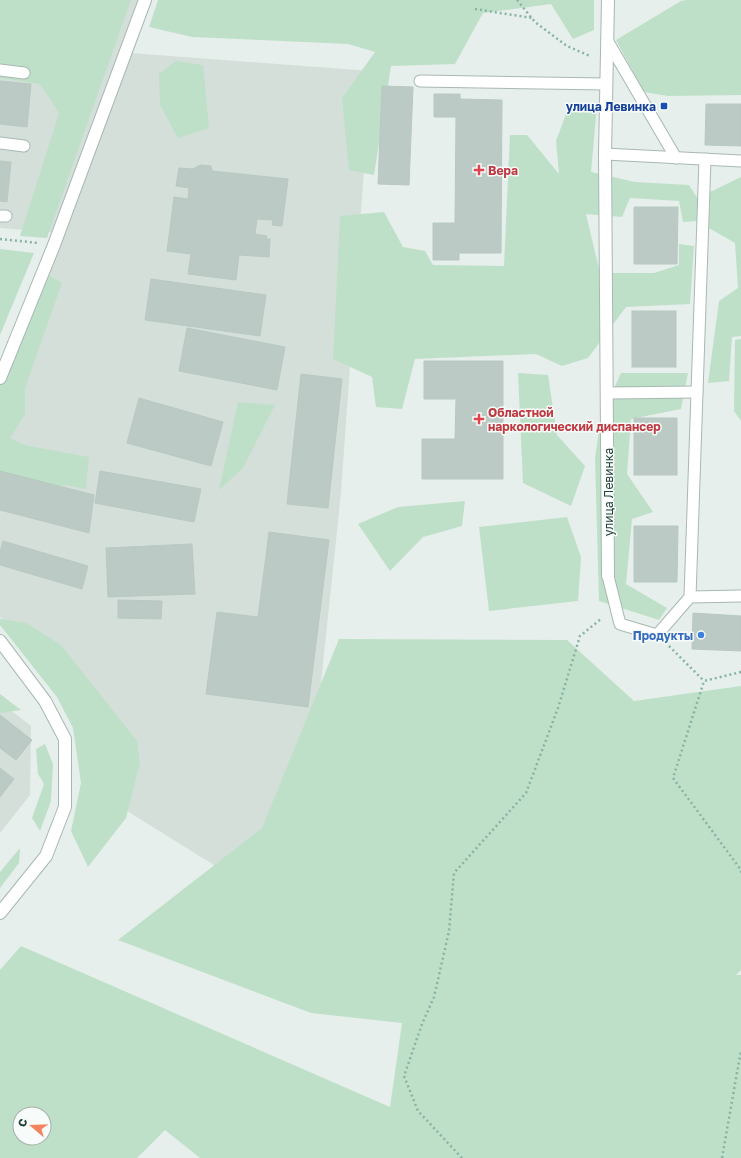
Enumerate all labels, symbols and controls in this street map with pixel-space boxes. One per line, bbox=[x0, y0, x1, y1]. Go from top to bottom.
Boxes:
place label: улица Левинка bbox=[566, 99, 656, 114]
marker: улица Левинка bbox=[659, 101, 669, 111]
place label: Вера bbox=[488, 163, 518, 178]
marker: Вера bbox=[473, 164, 485, 176]
place label: Областной наркологический диспансер bbox=[488, 405, 661, 434]
marker: Областной наркологический диспансер bbox=[473, 413, 485, 425]
street label: улица Левинка bbox=[601, 448, 616, 536]
place label: Продукты bbox=[633, 628, 693, 643]
marker: Продукты bbox=[696, 630, 706, 640]
north arrow bbox=[12, 1106, 52, 1146]
text: С bbox=[15, 1117, 30, 1128]

